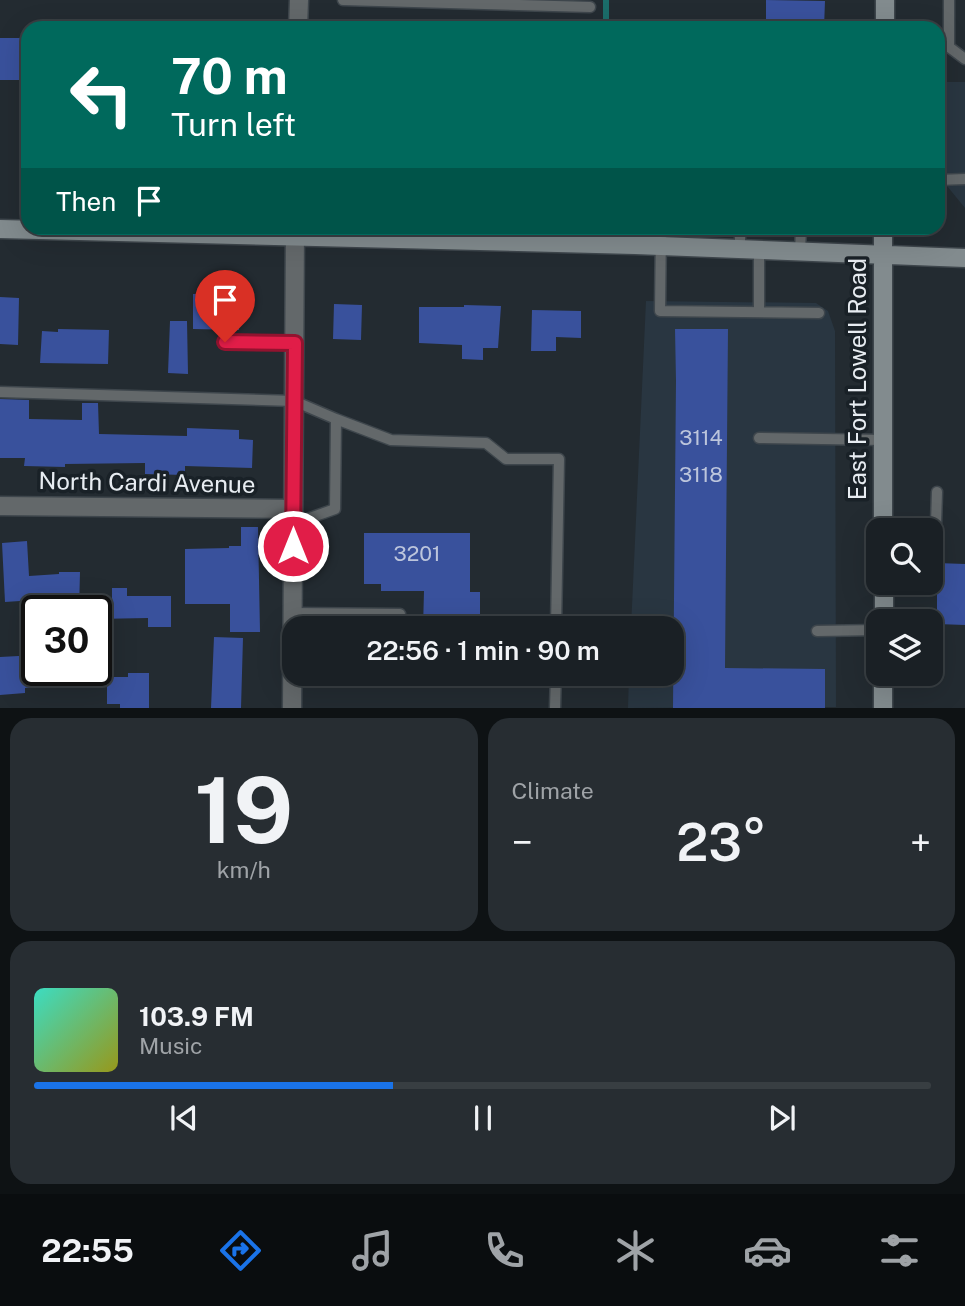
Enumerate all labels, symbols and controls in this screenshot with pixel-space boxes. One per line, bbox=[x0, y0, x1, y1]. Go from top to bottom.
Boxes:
text: 70 m bbox=[171, 47, 288, 105]
icon: left bbox=[56, 49, 147, 140]
text: Turn left bbox=[171, 106, 296, 143]
icon: arrive bbox=[130, 182, 168, 220]
text: Then bbox=[56, 186, 116, 217]
street label: East Fort Lowell Road bbox=[843, 258, 871, 500]
pin bbox=[195, 270, 255, 342]
icon: arrive bbox=[206, 281, 244, 319]
house number: 3114 bbox=[679, 425, 723, 450]
house number: 3118 bbox=[679, 462, 723, 487]
street label: North Cardi Avenue bbox=[38, 466, 256, 498]
position arrow bbox=[256, 509, 330, 583]
map controls bbox=[866, 518, 943, 686]
button: search bbox=[866, 518, 943, 595]
house number: 3201 bbox=[393, 541, 441, 566]
speed limit sign: 30 bbox=[21, 595, 112, 686]
button: layers bbox=[866, 609, 943, 686]
text: 22:56 · 1 min · 90 m bbox=[366, 635, 600, 666]
text: 19 bbox=[194, 757, 293, 863]
text: Climate bbox=[512, 777, 594, 804]
text: 23° bbox=[676, 812, 766, 873]
text: − bbox=[512, 820, 533, 865]
text: + bbox=[910, 820, 931, 865]
text: km/h bbox=[217, 856, 271, 883]
text: 103.9 FM bbox=[139, 1001, 254, 1032]
text: Music bbox=[139, 1032, 203, 1059]
icon: previous bbox=[165, 1099, 203, 1137]
icon: pause bbox=[464, 1099, 502, 1137]
icon: next bbox=[763, 1099, 801, 1137]
icon: directions bbox=[216, 1226, 265, 1275]
icon: music bbox=[348, 1226, 397, 1275]
icon: phone bbox=[480, 1226, 529, 1275]
icon: climate bbox=[611, 1226, 660, 1275]
icon: car bbox=[743, 1226, 792, 1275]
icon: filters bbox=[875, 1226, 924, 1275]
text: 22:55 bbox=[41, 1232, 134, 1269]

